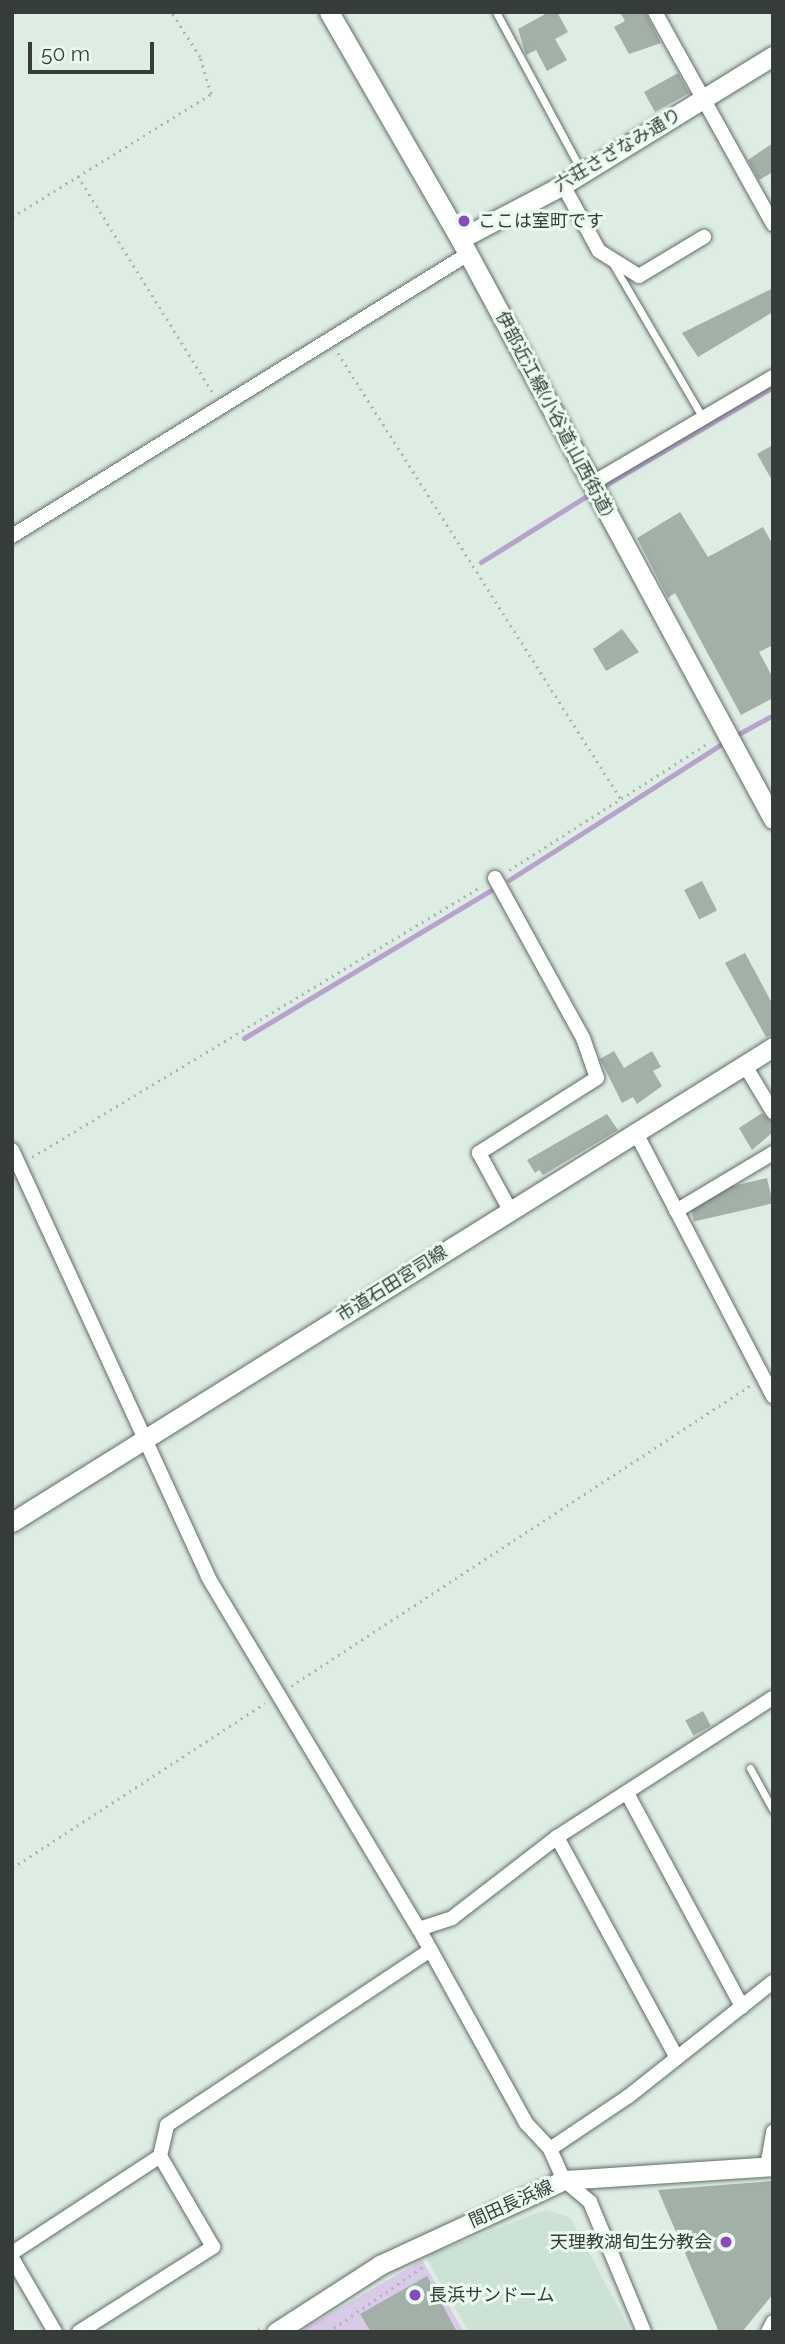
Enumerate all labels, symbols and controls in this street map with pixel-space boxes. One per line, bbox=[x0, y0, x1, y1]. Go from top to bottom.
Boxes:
scale bar bbox=[32, 28, 158, 72]
text: 50 m bbox=[41, 41, 90, 66]
street label: 六荘さざなみ通り bbox=[551, 104, 685, 196]
place label: ここは室町です bbox=[478, 210, 604, 232]
marker: ここは室町です bbox=[456, 213, 472, 229]
street label: 伊部近江線(小谷道;山西街道) bbox=[491, 308, 617, 520]
street label: 市道石田宮司線 bbox=[333, 1241, 451, 1327]
street label: 間田長浜線 bbox=[465, 2176, 557, 2232]
place label: 天理教湖旬生分教会 bbox=[550, 2231, 712, 2253]
marker: 天理教湖旬生分教会 bbox=[718, 2234, 734, 2250]
place label: 長浜サンドーム bbox=[429, 2284, 555, 2306]
marker: 長浜サンドーム bbox=[407, 2287, 423, 2303]

